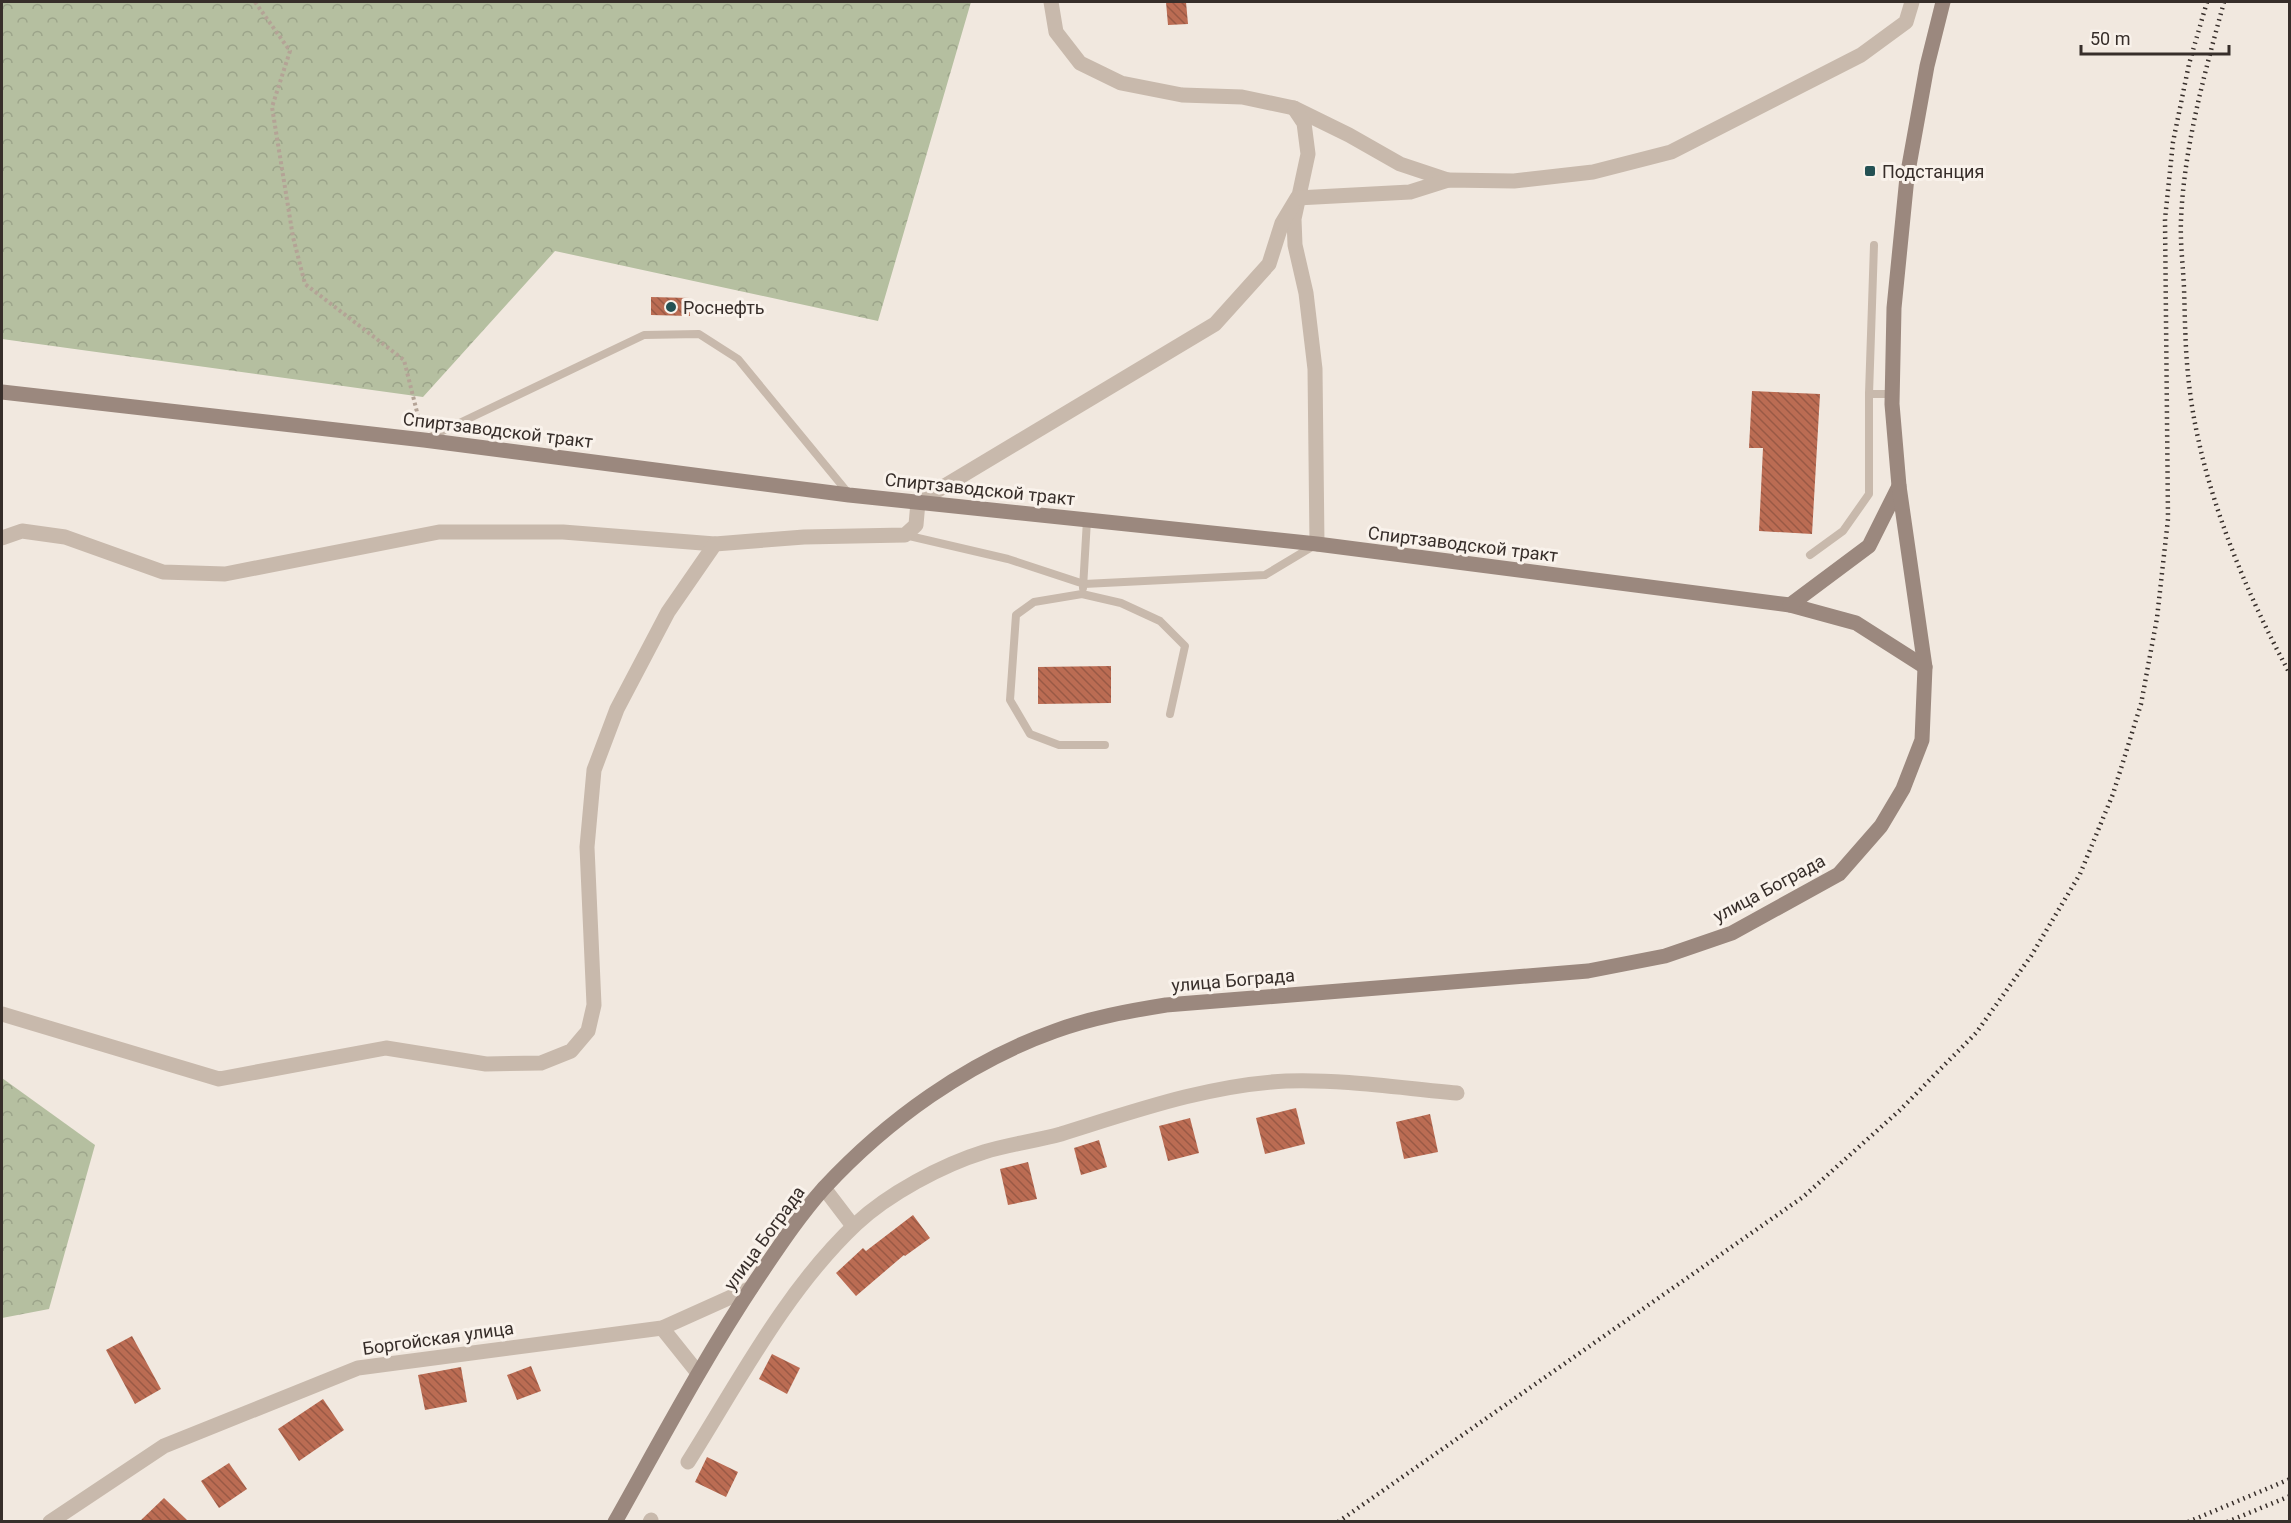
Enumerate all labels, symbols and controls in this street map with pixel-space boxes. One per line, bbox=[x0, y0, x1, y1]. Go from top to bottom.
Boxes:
scale bar bbox=[2081, 18, 2230, 56]
text: 50 m bbox=[2090, 28, 2130, 49]
place label: Подстанция bbox=[1882, 161, 1984, 182]
marker: Подстанция bbox=[1863, 164, 1877, 178]
place label: Роснефть bbox=[683, 297, 765, 318]
marker: Роснефть bbox=[664, 300, 678, 314]
street label: Спиртзаводской тракт bbox=[402, 408, 595, 452]
street label: Спиртзаводской тракт bbox=[884, 469, 1077, 509]
street label: Спиртзаводской тракт bbox=[1367, 522, 1560, 566]
street label: улица Бограда bbox=[1710, 850, 1828, 926]
street label: улица Бограда bbox=[1171, 964, 1295, 996]
street label: улица Бограда bbox=[719, 1182, 809, 1294]
street label: Боргойская улица bbox=[361, 1317, 515, 1359]

